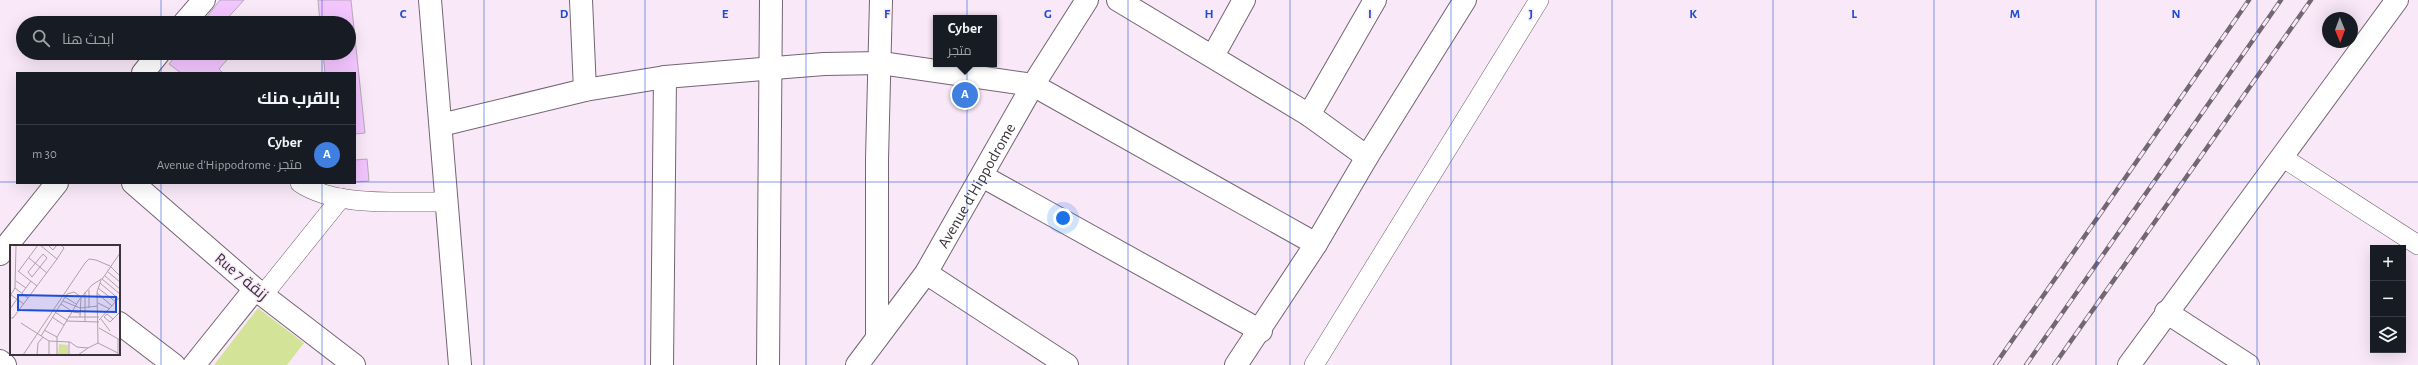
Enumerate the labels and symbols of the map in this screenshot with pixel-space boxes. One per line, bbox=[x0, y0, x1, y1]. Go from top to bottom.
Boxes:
text: C bbox=[400, 8, 407, 21]
text: D bbox=[560, 8, 569, 21]
text: E bbox=[722, 8, 729, 21]
text: F bbox=[884, 8, 891, 21]
text: G bbox=[1044, 8, 1052, 21]
text: H bbox=[1204, 8, 1214, 21]
text: I bbox=[1368, 8, 1372, 21]
text: J bbox=[1529, 8, 1533, 21]
text: K bbox=[1689, 8, 1697, 21]
text: L bbox=[1851, 8, 1857, 21]
text: M bbox=[2010, 8, 2020, 21]
text: N bbox=[2171, 8, 2181, 21]
north arrow bbox=[2322, 12, 2358, 48]
pin: A bbox=[952, 80, 978, 110]
street label: Avenue d'Hippodrome bbox=[935, 121, 1019, 251]
your location bbox=[1053, 208, 1073, 228]
inset map bbox=[10, 245, 120, 355]
street label: Rue 7 زنقة bbox=[211, 250, 271, 304]

